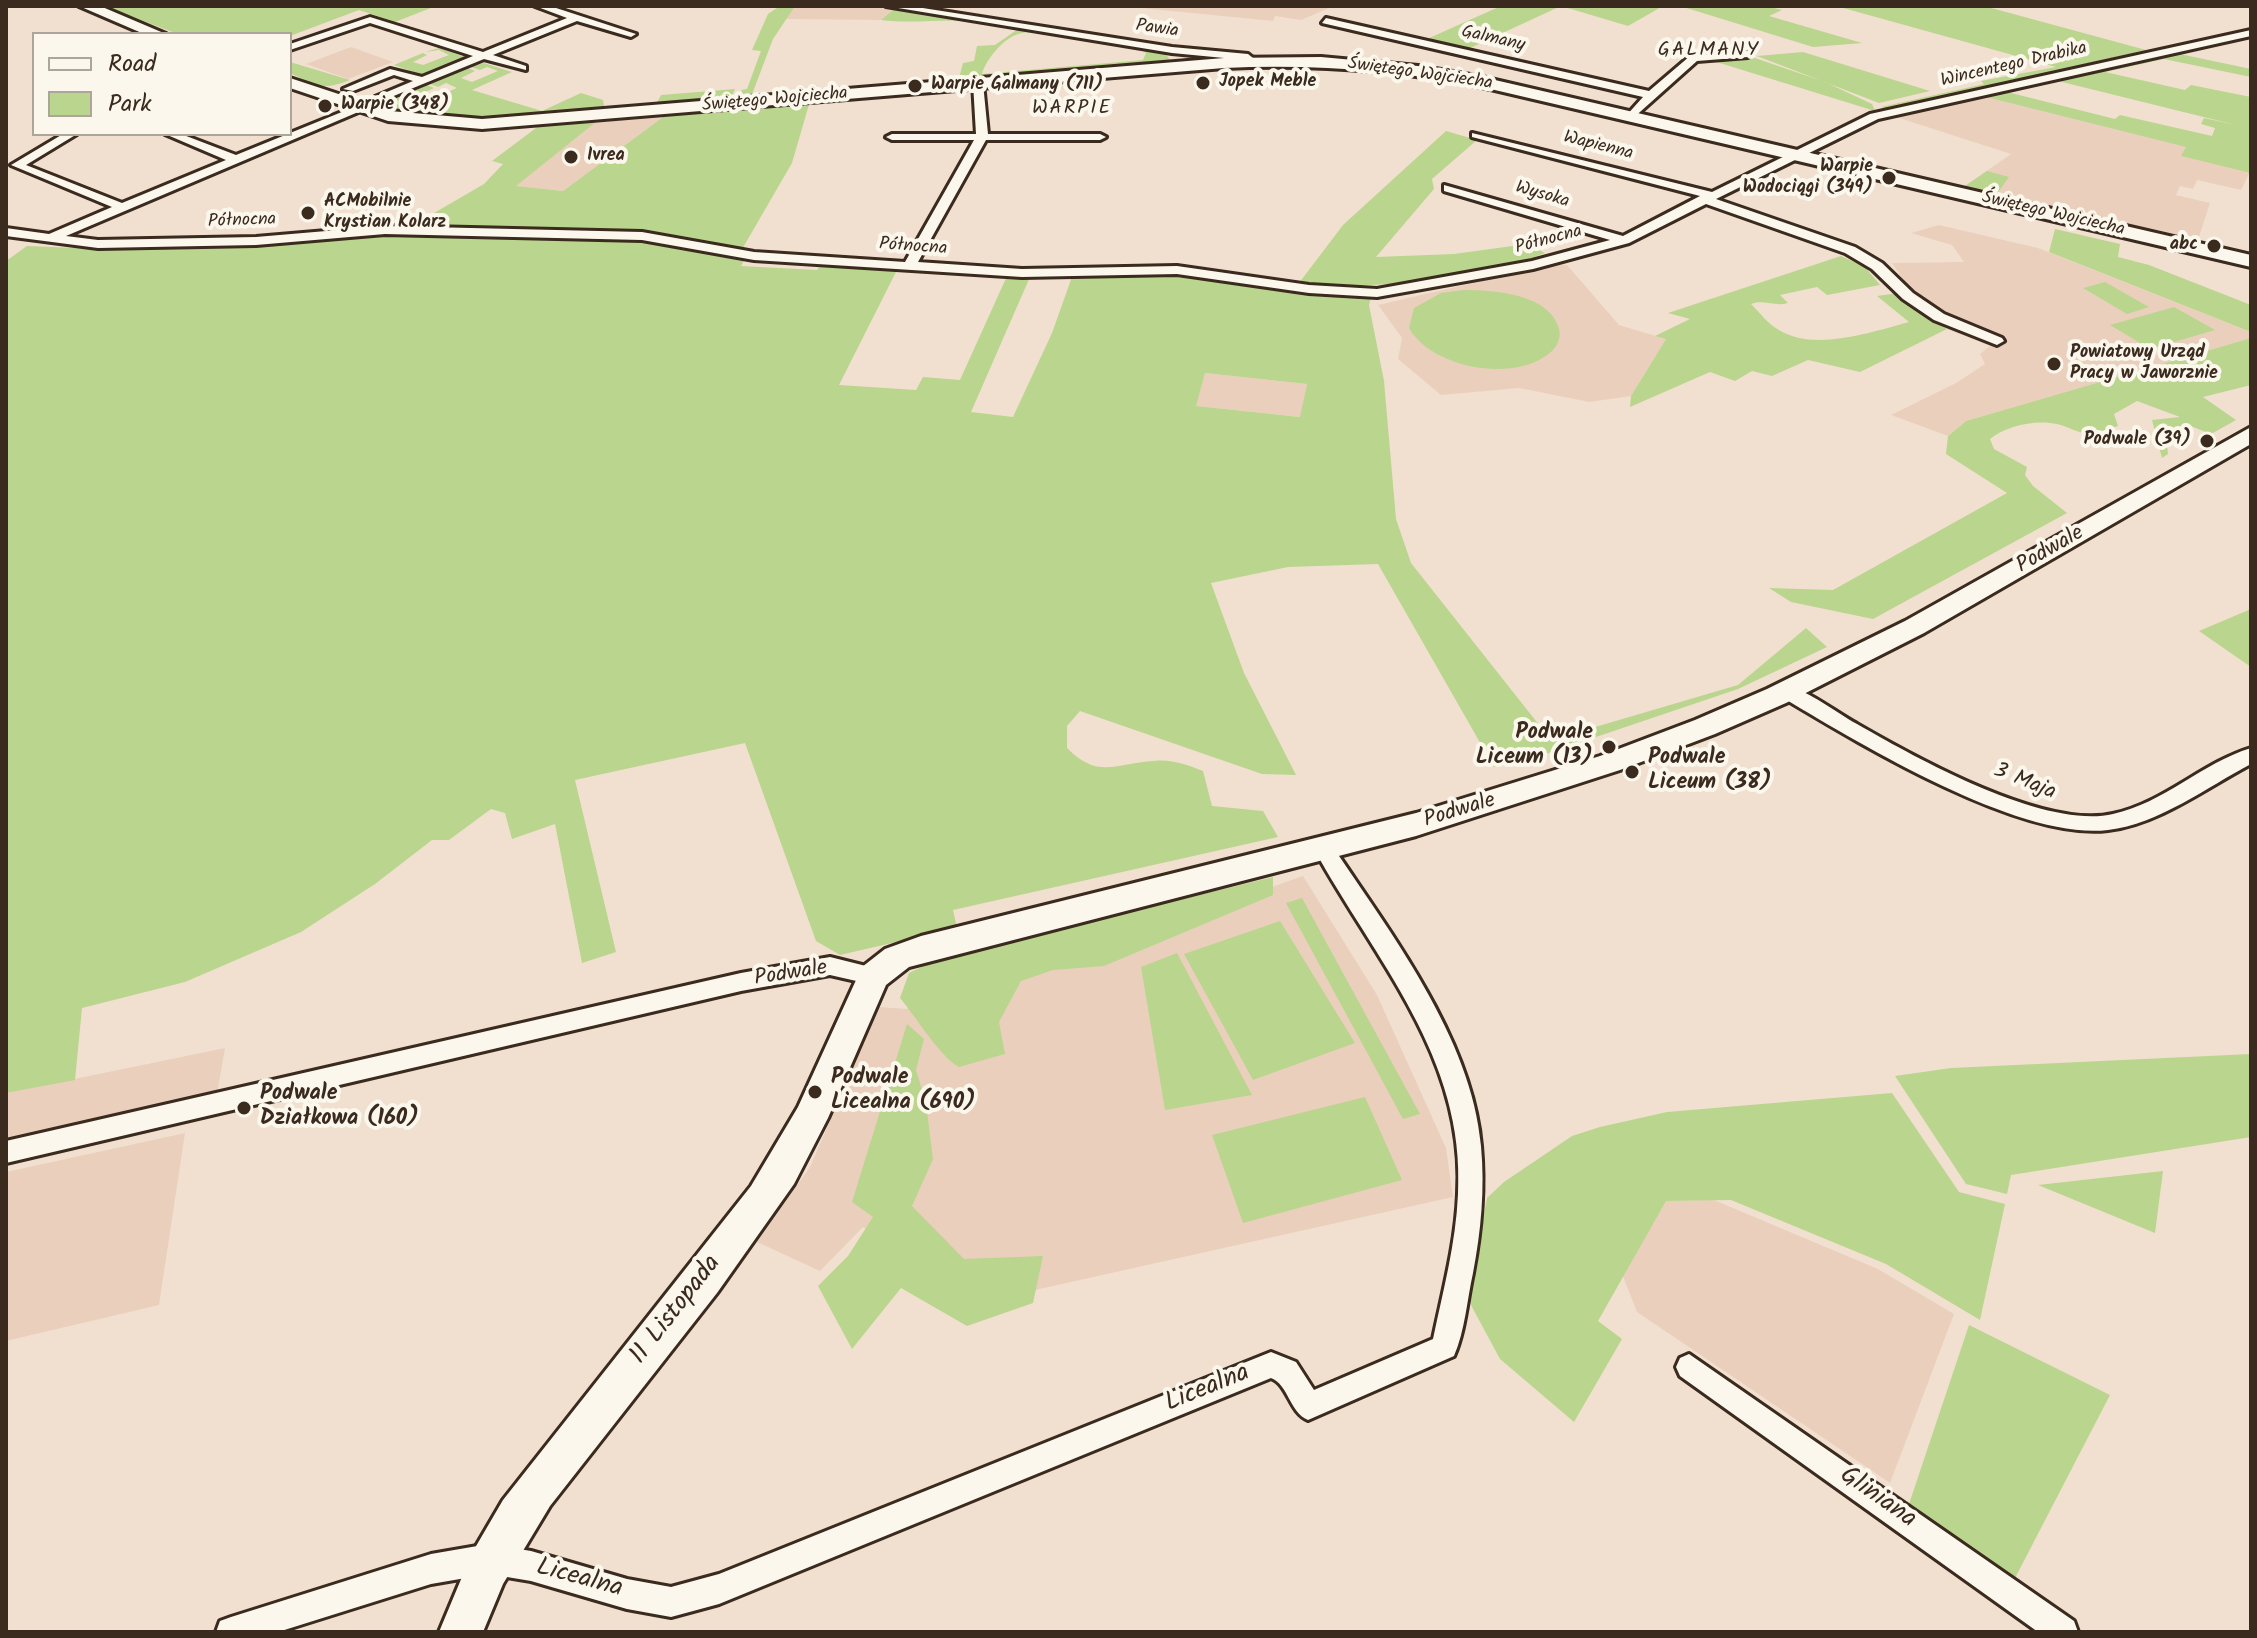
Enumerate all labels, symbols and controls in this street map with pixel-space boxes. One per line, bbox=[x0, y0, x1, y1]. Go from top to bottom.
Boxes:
street label: Pawia bbox=[1134, 16, 1180, 44]
street label: Galmany bbox=[1459, 22, 1527, 58]
legend bbox=[32, 32, 292, 136]
street label: Wincentego Drabika bbox=[1939, 39, 2089, 93]
district label: GALMANY bbox=[1658, 40, 1760, 64]
text: Road bbox=[108, 45, 156, 84]
street label: Świętego Wojciecha bbox=[1346, 54, 1494, 96]
place label: Jopek Meble bbox=[1219, 72, 1316, 94]
marker: Jopek Meble bbox=[1194, 74, 1212, 92]
place label: Warpie Galmany (711) bbox=[931, 75, 1103, 97]
marker: Warpie Galmany (711) bbox=[906, 77, 924, 95]
street label: Świętego Wojciecha bbox=[701, 84, 849, 118]
text: Park bbox=[108, 85, 152, 124]
place label: Warpie (348) bbox=[341, 95, 449, 117]
marker: Warpie (348) bbox=[316, 97, 334, 115]
district label: WARPIE bbox=[1032, 98, 1112, 122]
street label: Wapienna bbox=[1561, 128, 1635, 166]
place label: Ivrea bbox=[587, 146, 625, 168]
marker: Ivrea bbox=[562, 148, 580, 166]
place label: Warpie Wodociągi (349) bbox=[1743, 157, 1873, 200]
marker: Warpie Wodociągi (349) bbox=[1880, 169, 1898, 187]
street label: Wysoka bbox=[1512, 178, 1572, 214]
street label: Świętego Wojciecha bbox=[1979, 188, 2127, 242]
place label: ACMobilnie Krystian Kolarz bbox=[324, 192, 446, 234]
marker: ACMobilnie Krystian Kolarz bbox=[299, 204, 317, 222]
street label: Północna bbox=[208, 210, 276, 234]
street label: Północna bbox=[1513, 222, 1585, 260]
street label: Północna bbox=[878, 235, 948, 261]
place label: abc bbox=[2170, 235, 2198, 257]
marker: abc bbox=[2205, 237, 2223, 255]
place label: Powiatowy Urząd Pracy w Jaworznie bbox=[2070, 343, 2218, 386]
marker: Powiatowy Urząd Pracy w Jaworznie bbox=[2045, 355, 2063, 373]
place label: Podwale (39) bbox=[2084, 430, 2191, 452]
marker: Podwale (39) bbox=[2198, 432, 2216, 450]
street label: Podwale bbox=[2013, 521, 2089, 581]
place label: Podwale Liceum (13) bbox=[1476, 721, 1593, 772]
marker: Podwale Liceum (13) bbox=[1600, 738, 1618, 756]
place label: Podwale Liceum (38) bbox=[1648, 746, 1772, 798]
street label: 3 Maja bbox=[1989, 759, 2059, 807]
marker: Podwale Liceum (38) bbox=[1623, 763, 1641, 781]
street label: Podwale bbox=[1421, 789, 1499, 835]
street label: Podwale bbox=[753, 956, 829, 994]
place label: Podwale Licealna (690) bbox=[831, 1066, 976, 1118]
place label: Podwale Działkowa (160) bbox=[260, 1082, 419, 1134]
marker: Podwale Licealna (690) bbox=[806, 1083, 824, 1101]
marker: Podwale Działkowa (160) bbox=[235, 1099, 253, 1117]
street label: 11 Listopada bbox=[625, 1250, 729, 1372]
street label: Licealna bbox=[1161, 1359, 1255, 1421]
street label: Gliniana bbox=[1833, 1461, 1921, 1537]
street label: Licealna bbox=[532, 1554, 626, 1606]

